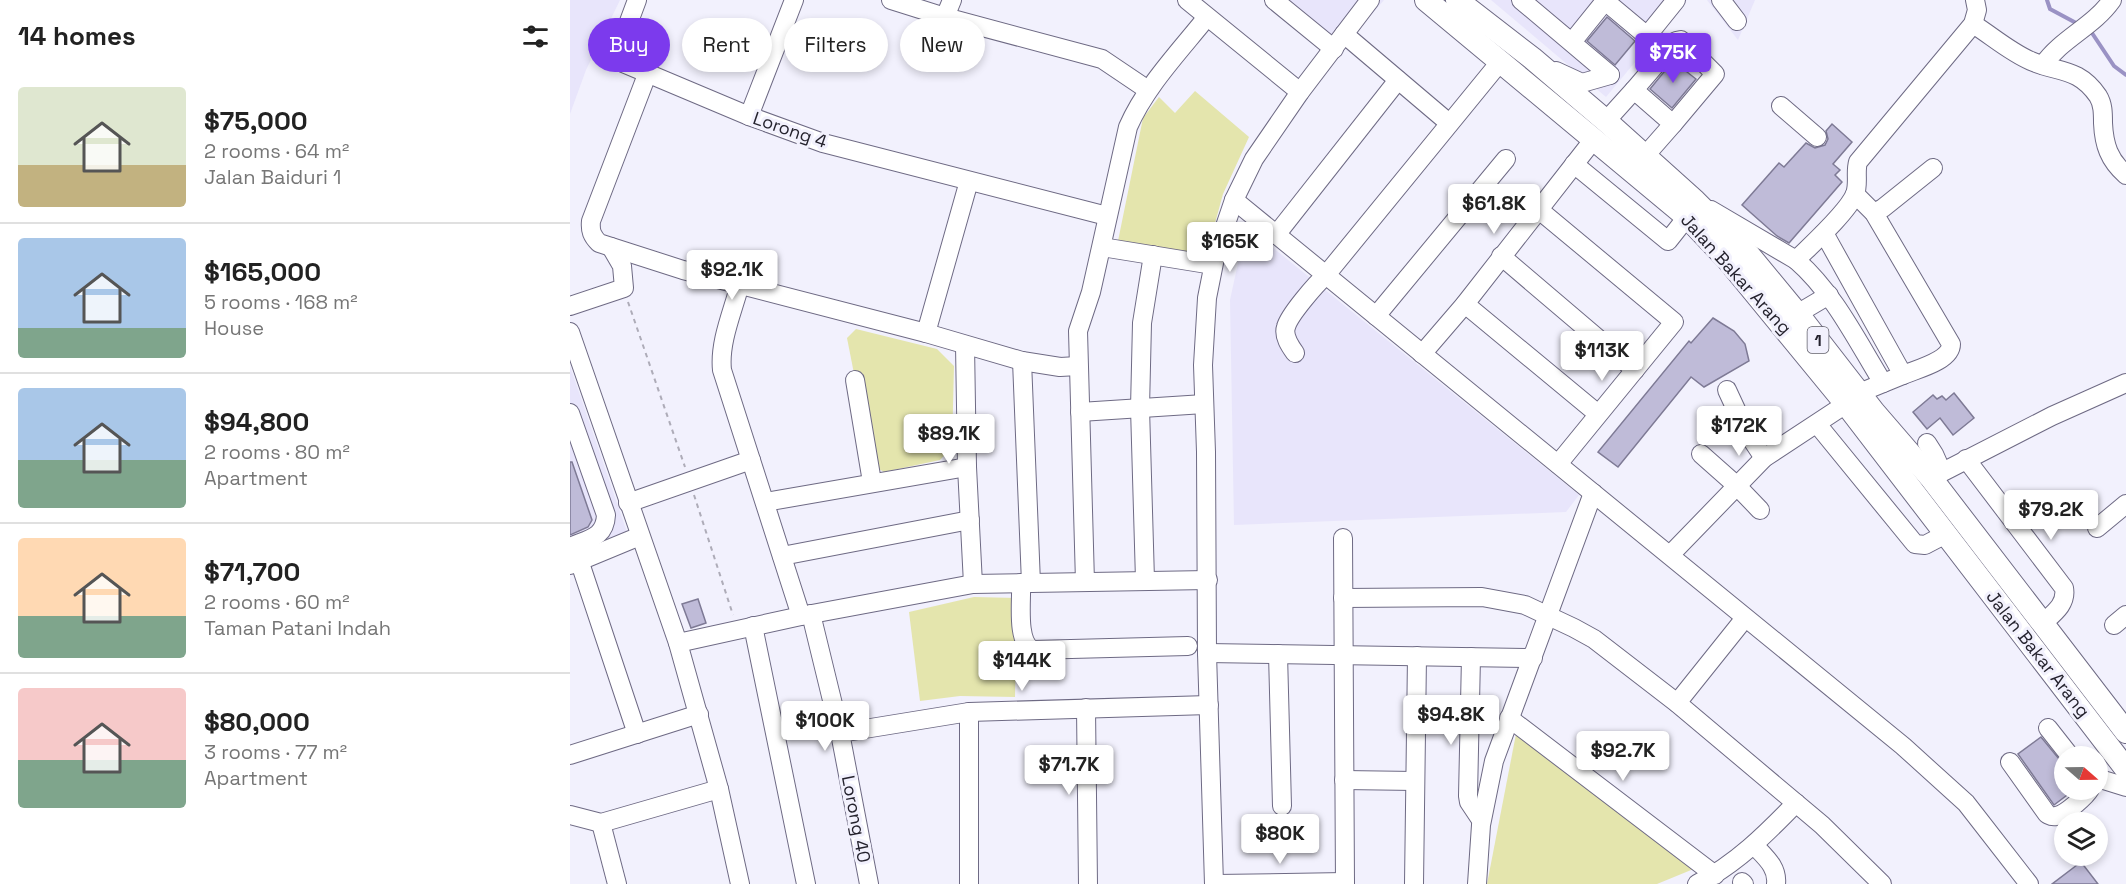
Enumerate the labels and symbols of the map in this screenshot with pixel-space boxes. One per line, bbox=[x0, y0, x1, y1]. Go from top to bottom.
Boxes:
pin: $75K bbox=[1637, 33, 1709, 84]
street label: Lorong 4 bbox=[750, 106, 830, 153]
pin: $61.8K bbox=[1445, 184, 1543, 235]
street label: Jalan Bakar Arang bbox=[1676, 208, 1797, 339]
pin: $165K bbox=[1188, 222, 1272, 273]
pin: $92.1K bbox=[683, 250, 781, 301]
road number: 1 bbox=[1808, 327, 1828, 353]
pin: $113K bbox=[1560, 331, 1644, 382]
pin: $172K bbox=[1697, 406, 1781, 457]
pin: $89.1K bbox=[900, 414, 998, 465]
pin: $79.2K bbox=[2002, 490, 2100, 541]
street label: Jalan Bakar Arang bbox=[1982, 586, 2095, 722]
pin: $144K bbox=[980, 641, 1064, 692]
pin: $94.8K bbox=[1402, 695, 1500, 746]
pin: $100K bbox=[783, 701, 867, 752]
pin: $92.7K bbox=[1574, 731, 1672, 782]
pin: $71.7K bbox=[1020, 745, 1118, 796]
north arrow bbox=[2054, 746, 2108, 800]
street label: Lorong 40 bbox=[837, 773, 876, 865]
pin: $80K bbox=[1244, 814, 1316, 865]

